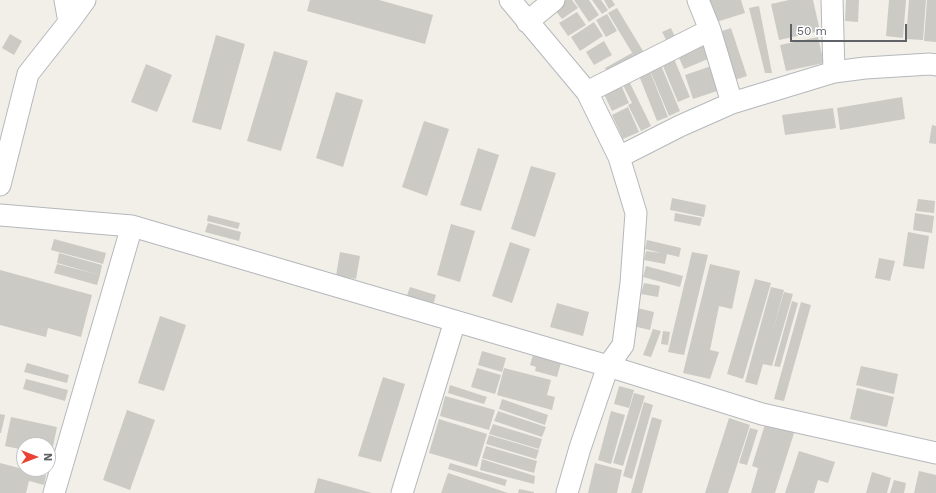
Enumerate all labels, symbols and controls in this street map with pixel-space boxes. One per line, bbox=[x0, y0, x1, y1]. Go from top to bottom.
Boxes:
scale bar bbox=[792, 16, 909, 42]
text: 50 m bbox=[797, 24, 827, 38]
north arrow bbox=[16, 437, 56, 477]
text: N bbox=[41, 453, 54, 461]

